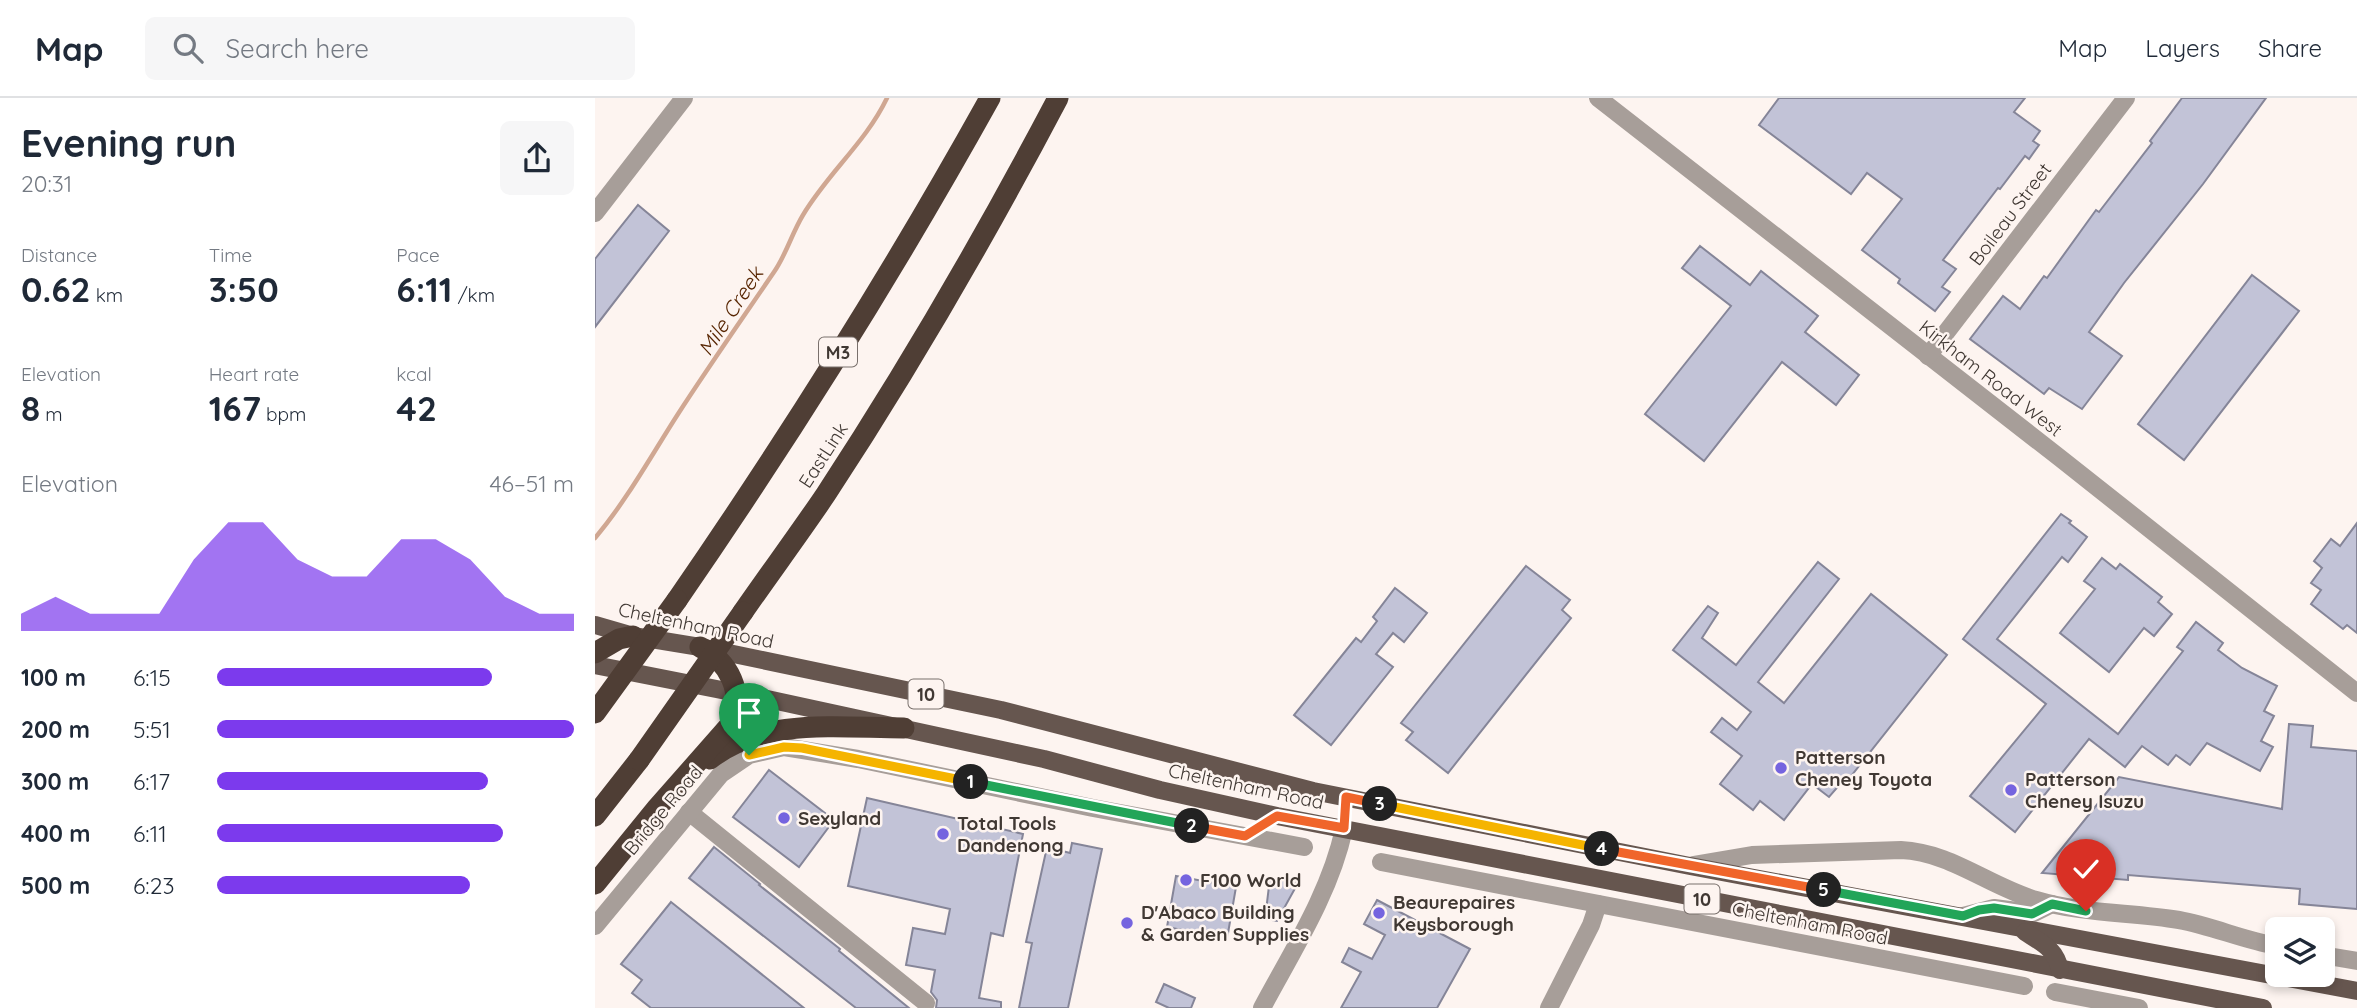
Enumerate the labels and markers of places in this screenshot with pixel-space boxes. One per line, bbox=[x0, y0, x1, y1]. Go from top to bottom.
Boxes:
pin bbox=[719, 683, 779, 755]
place label: Patterson Cheney Toyota bbox=[1795, 745, 1932, 791]
marker: Patterson Cheney Toyota bbox=[1773, 760, 1789, 776]
pin: 1 bbox=[953, 764, 989, 800]
place label: Patterson Cheney Isuzu bbox=[2025, 767, 2144, 813]
marker: Patterson Cheney Isuzu bbox=[2003, 782, 2019, 798]
pin: 3 bbox=[1363, 786, 1397, 822]
place label: Sexyland bbox=[798, 806, 881, 830]
pin: 2 bbox=[1175, 808, 1209, 844]
marker: Sexyland bbox=[776, 810, 792, 826]
place label: Total Tools Dandenong bbox=[957, 811, 1064, 857]
marker: Total Tools Dandenong bbox=[935, 826, 951, 842]
pin: 4 bbox=[1585, 832, 1619, 866]
pin bbox=[2056, 839, 2116, 911]
place label: F100 World bbox=[1200, 868, 1301, 892]
marker: F100 World bbox=[1178, 872, 1194, 888]
pin: 5 bbox=[1807, 872, 1841, 908]
place label: Beaurepaires Keysborough bbox=[1393, 890, 1515, 936]
place label: D'Abaco Building & Garden Supplies bbox=[1141, 900, 1309, 946]
marker: Beaurepaires Keysborough bbox=[1371, 905, 1387, 921]
marker: D'Abaco Building & Garden Supplies bbox=[1119, 915, 1135, 931]

